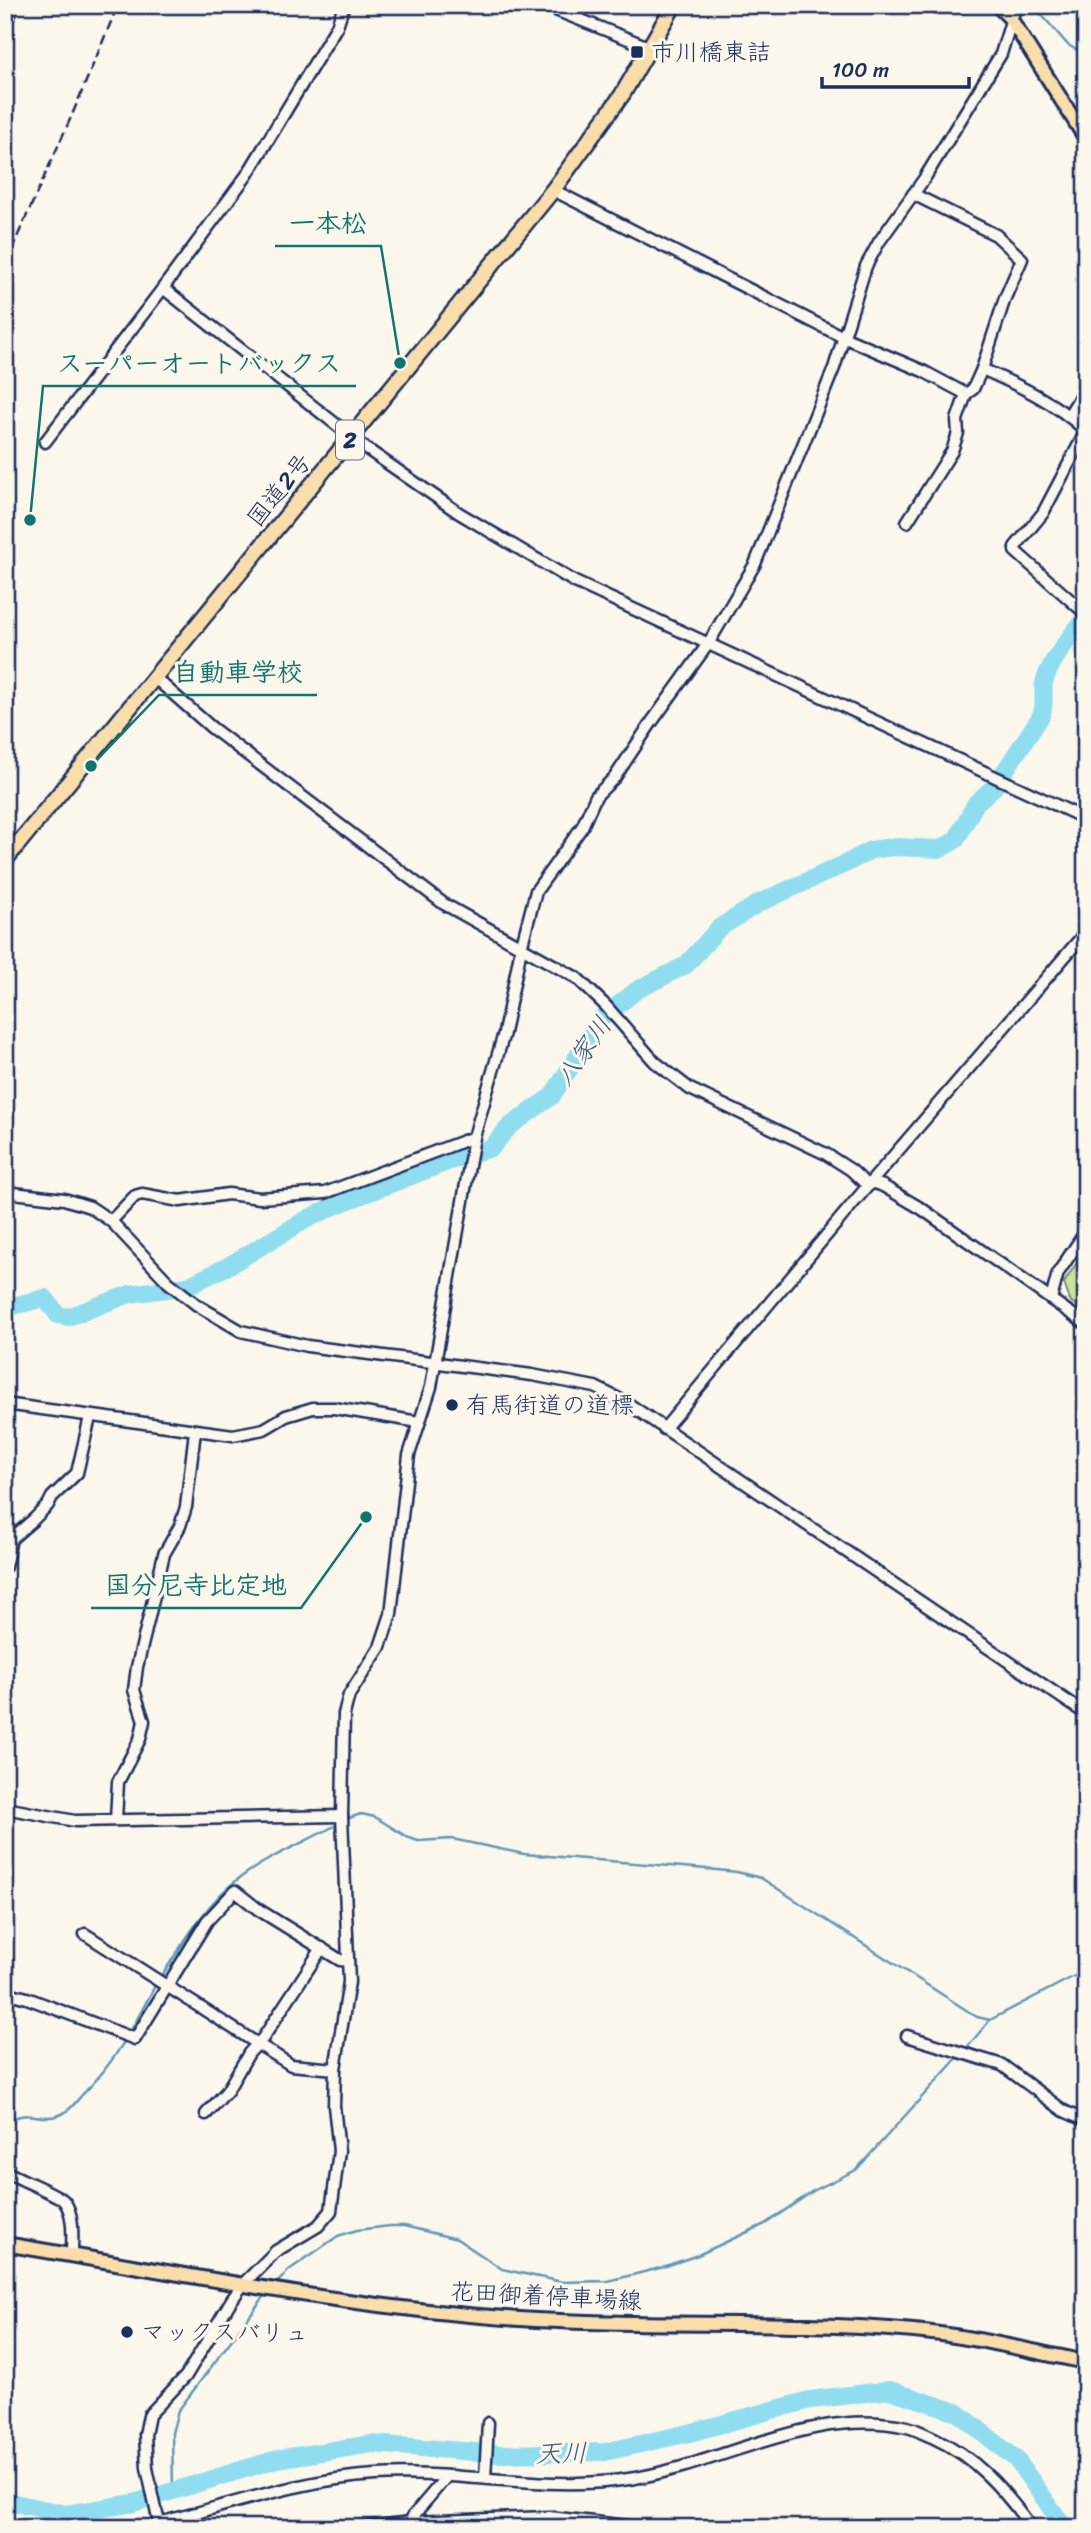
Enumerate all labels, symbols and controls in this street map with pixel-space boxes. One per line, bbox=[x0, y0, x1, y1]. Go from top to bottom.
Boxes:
place label: 市川橋東詰 bbox=[651, 31, 771, 73]
marker: 市川橋東詰 bbox=[629, 44, 645, 60]
scale bar bbox=[822, 46, 968, 90]
text: 100 m bbox=[832, 51, 889, 89]
callout: 一本松 bbox=[275, 199, 381, 246]
text: 一本松 bbox=[289, 200, 367, 246]
callout: スーパーオートバックス bbox=[43, 339, 356, 386]
text: スーパーオートバックス bbox=[57, 340, 341, 386]
road number: 2 bbox=[336, 420, 364, 460]
street label: 国道2号 bbox=[236, 443, 322, 537]
callout: 自動車学校 bbox=[159, 648, 317, 695]
text: 自動車学校 bbox=[173, 649, 303, 695]
water label: 八家川 bbox=[542, 1006, 624, 1096]
place label: 有馬街道の道標 bbox=[466, 1384, 634, 1426]
marker: 有馬街道の道標 bbox=[444, 1397, 460, 1413]
callout: 国分尼寺比定地 bbox=[91, 1561, 301, 1608]
text: 国分尼寺比定地 bbox=[105, 1562, 287, 1608]
street label: 花田御着停車場線 bbox=[449, 2270, 643, 2322]
place label: マックスバリュ bbox=[141, 2311, 309, 2353]
marker: マックスバリュ bbox=[119, 2324, 135, 2340]
water label: 天川 bbox=[535, 2430, 587, 2476]

